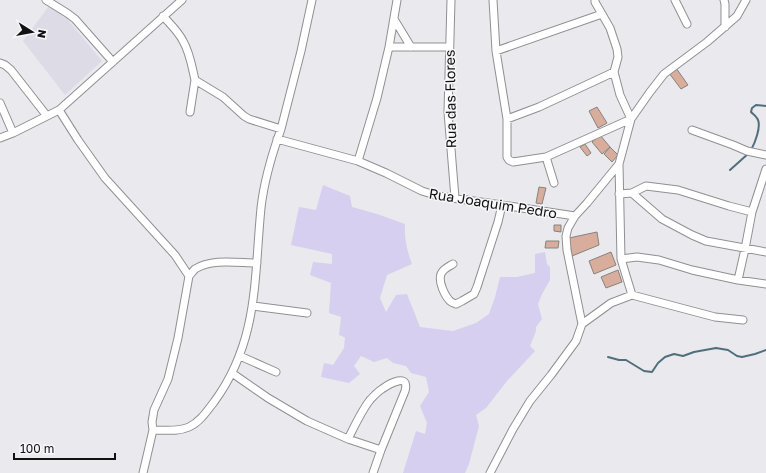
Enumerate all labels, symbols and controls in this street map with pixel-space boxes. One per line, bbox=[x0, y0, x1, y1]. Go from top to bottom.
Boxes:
north arrow bbox=[12, 12, 52, 52]
text: N bbox=[35, 29, 49, 39]
street label: Rua das Flores bbox=[441, 50, 459, 148]
street label: Rua Joaquim Pedro bbox=[428, 184, 558, 222]
scale bar bbox=[14, 435, 115, 461]
text: 100 m bbox=[20, 441, 54, 456]

